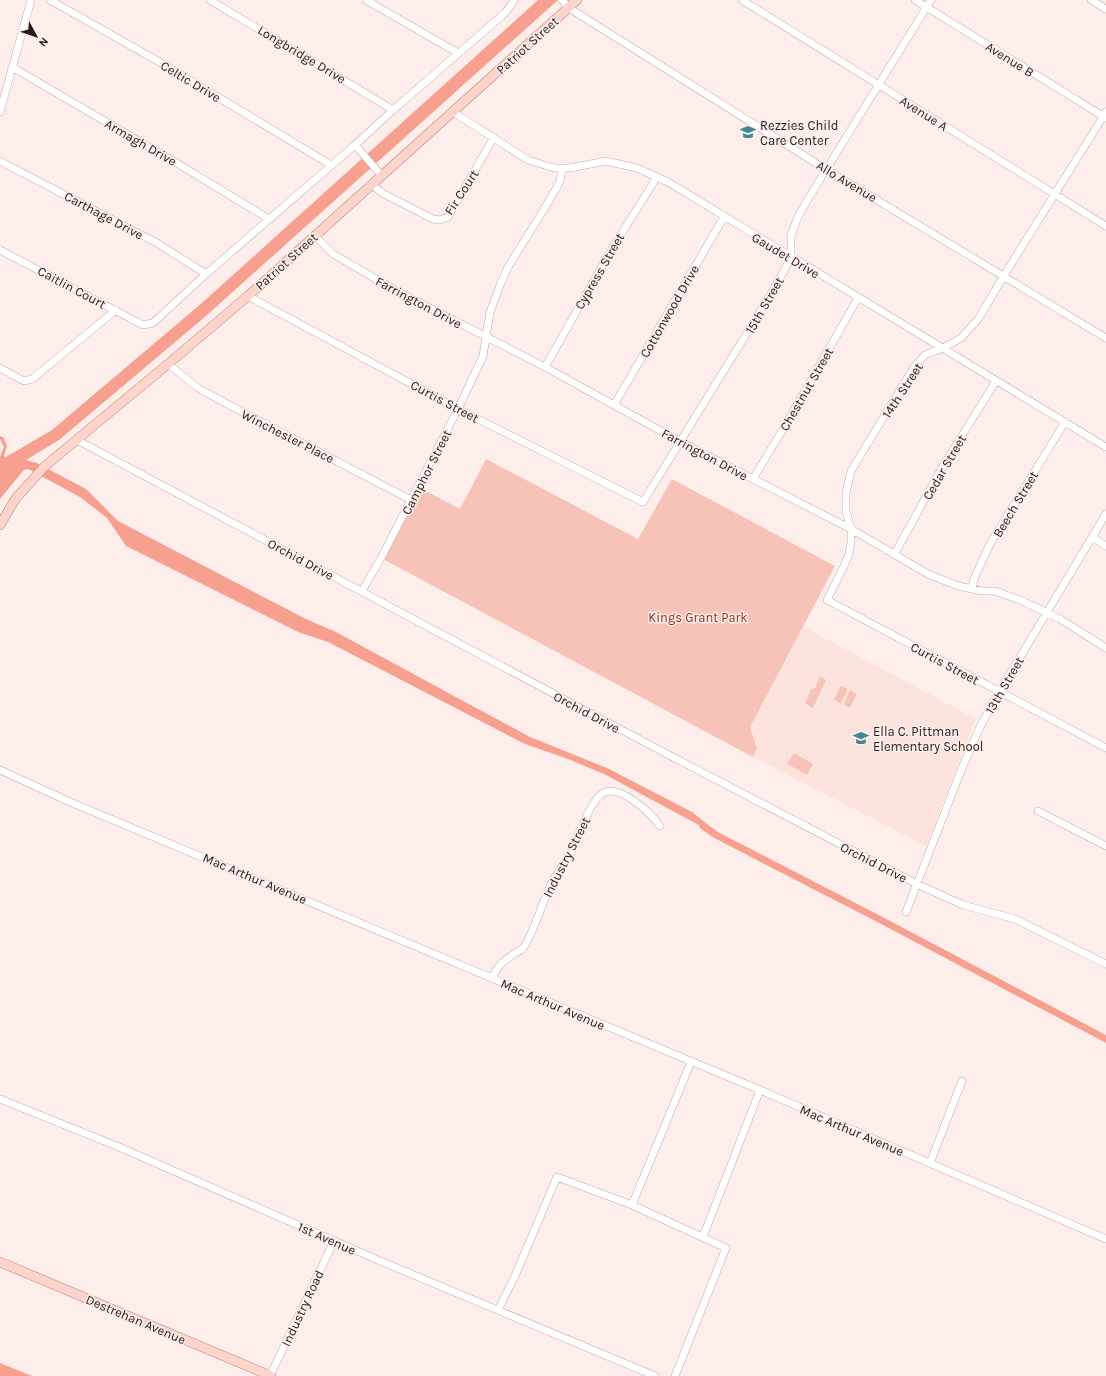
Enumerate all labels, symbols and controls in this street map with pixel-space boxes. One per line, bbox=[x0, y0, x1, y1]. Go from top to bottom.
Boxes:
street label: Patriot Street bbox=[493, 13, 562, 77]
north arrow bbox=[16, 16, 56, 56]
street label: Longbridge Drive bbox=[255, 22, 349, 87]
text: N bbox=[36, 35, 51, 49]
street label: Avenue B bbox=[983, 39, 1037, 80]
street label: Celtic Drive bbox=[158, 58, 224, 105]
street label: Avenue A bbox=[897, 93, 951, 134]
street label: Armagh Drive bbox=[102, 116, 179, 169]
place label: Rezzies Child Care Center bbox=[760, 118, 838, 148]
school or university icon: Rezzies Child Care Center bbox=[739, 123, 757, 141]
street label: Allo Avenue bbox=[814, 158, 880, 205]
street label: Fir Court bbox=[441, 167, 482, 218]
street label: Carthage Drive bbox=[62, 188, 146, 243]
street label: Patriot Street bbox=[252, 229, 321, 293]
street label: Gaudet Drive bbox=[749, 229, 823, 282]
street label: Cypress Street bbox=[572, 230, 627, 312]
street label: Cottonwood Drive bbox=[637, 262, 702, 360]
street label: Caitlin Court bbox=[35, 263, 108, 312]
street label: Farrington Drive bbox=[373, 273, 465, 332]
street label: 15th Street bbox=[742, 274, 787, 336]
street label: Chestnut Street bbox=[777, 345, 836, 434]
street label: 14th Street bbox=[879, 360, 926, 421]
street label: Curtis Street bbox=[408, 377, 481, 426]
street label: Winchester Place bbox=[239, 407, 337, 466]
street label: Farrington Drive bbox=[659, 425, 751, 484]
street label: Camphor Street bbox=[399, 427, 454, 517]
street label: Cedar Street bbox=[920, 432, 969, 503]
street label: Beech Street bbox=[990, 468, 1041, 540]
street label: Orchid Drive bbox=[265, 536, 337, 583]
park label: Kings Grant Park bbox=[648, 610, 748, 625]
street label: Curtis Street bbox=[908, 639, 981, 688]
street label: 13th Street bbox=[982, 654, 1027, 716]
street label: Orchid Drive bbox=[551, 689, 623, 736]
place label: Ella C. Pittman Elementary School bbox=[873, 724, 983, 754]
school or university icon: Ella C. Pittman Elementary School bbox=[852, 729, 870, 747]
street label: Industry Street bbox=[540, 814, 593, 900]
street label: Orchid Drive bbox=[838, 839, 910, 886]
street label: Mac Arthur Avenue bbox=[201, 850, 309, 907]
street label: Mac Arthur Avenue bbox=[499, 976, 607, 1033]
street label: Mac Arthur Avenue bbox=[798, 1102, 906, 1159]
street label: 1st Avenue bbox=[295, 1219, 358, 1258]
street label: Industry Road bbox=[278, 1268, 327, 1349]
street label: Destrehan Avenue bbox=[84, 1292, 188, 1347]

